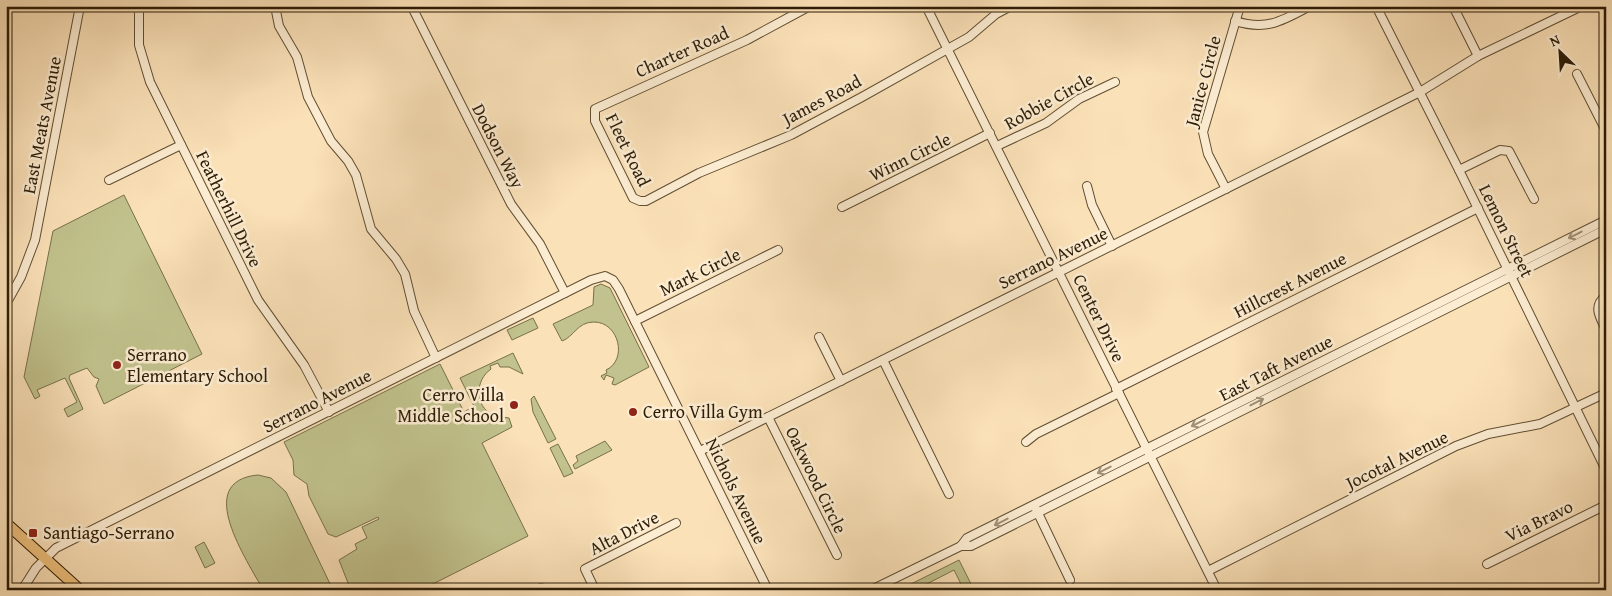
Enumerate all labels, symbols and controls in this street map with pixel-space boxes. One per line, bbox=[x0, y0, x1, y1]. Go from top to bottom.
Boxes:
street label: Charter Road bbox=[631, 19, 733, 84]
north arrow bbox=[1534, 28, 1584, 78]
text: N bbox=[1546, 29, 1564, 51]
street label: Janice Circle bbox=[1177, 32, 1228, 131]
street label: East Meats Avenue bbox=[15, 54, 68, 196]
street label: Robbie Circle bbox=[999, 65, 1099, 136]
street label: James Road bbox=[776, 67, 866, 133]
street label: Dodson Way bbox=[465, 99, 531, 193]
street label: Fleet Road bbox=[599, 108, 658, 191]
street label: Winn Circle bbox=[864, 125, 955, 188]
street label: Featherhill Drive bbox=[189, 146, 269, 272]
street label: Lemon Street bbox=[1472, 180, 1541, 283]
street label: Serrano Avenue bbox=[993, 219, 1112, 296]
one-way arrow bbox=[1568, 230, 1583, 240]
street label: Mark Circle bbox=[655, 240, 745, 303]
street label: Hillcrest Avenue bbox=[1229, 245, 1351, 325]
street label: Center Drive bbox=[1067, 269, 1132, 366]
street label: East Taft Avenue bbox=[1214, 327, 1337, 408]
place label: Serrano Elementary School bbox=[127, 341, 268, 389]
marker: Serrano Elementary School bbox=[111, 359, 123, 371]
street label: Serrano Avenue bbox=[258, 362, 376, 440]
place label: Cerro Villa Middle School bbox=[397, 381, 504, 429]
one-way arrow bbox=[1249, 397, 1264, 407]
place label: Cerro Villa Gym bbox=[643, 398, 763, 425]
marker: Cerro Villa Middle School bbox=[508, 399, 520, 411]
marker: Cerro Villa Gym bbox=[627, 406, 639, 418]
one-way arrow bbox=[1191, 419, 1206, 428]
street label: Oakwood Circle bbox=[779, 422, 854, 538]
street label: Jocotal Avenue bbox=[1339, 423, 1453, 497]
street label: Nichols Avenue bbox=[699, 433, 774, 549]
one-way arrow bbox=[1097, 466, 1112, 475]
street label: Via Bravo bbox=[1500, 492, 1577, 549]
street label: Alta Drive bbox=[584, 503, 663, 562]
one-way arrow bbox=[993, 517, 1008, 527]
place label: Santiago-Serrano bbox=[43, 519, 174, 546]
marker: Santiago-Serrano bbox=[27, 527, 39, 539]

